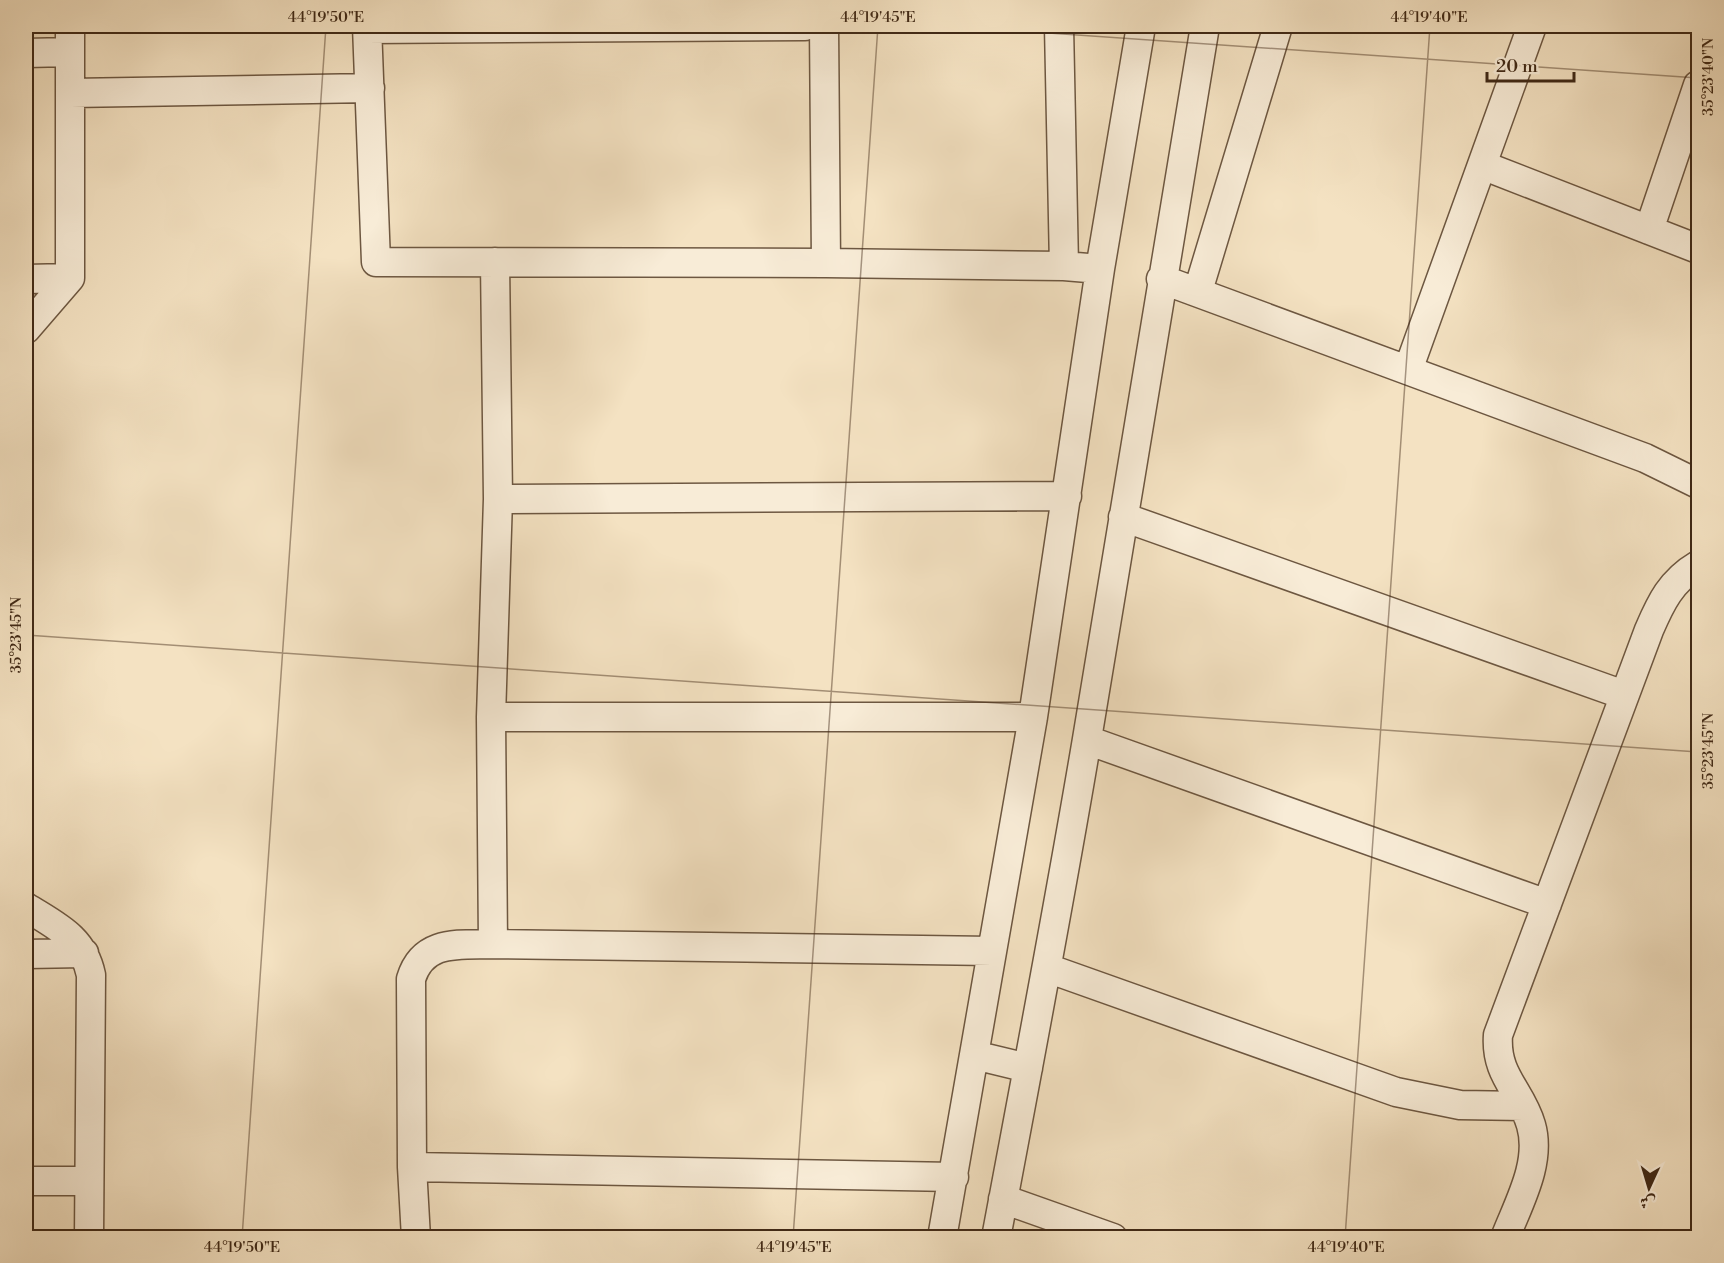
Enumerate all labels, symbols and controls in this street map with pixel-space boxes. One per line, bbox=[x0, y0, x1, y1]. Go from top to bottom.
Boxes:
text: 44°19'50"E bbox=[288, 8, 364, 27]
text: 44°19'45"E bbox=[840, 8, 916, 27]
text: 44°19'40"E bbox=[1390, 8, 1468, 27]
text: 35°23'40"N bbox=[1699, 38, 1718, 116]
scale bar bbox=[1487, 45, 1574, 83]
text: 20 m bbox=[1496, 55, 1538, 78]
text: 35°23'45"N bbox=[7, 597, 26, 673]
text: 35°23'45"N bbox=[1699, 713, 1718, 789]
north arrow bbox=[1619, 1158, 1679, 1218]
text: ش bbox=[1639, 1191, 1657, 1212]
text: 44°19'50"E bbox=[204, 1238, 280, 1257]
text: 44°19'45"E bbox=[756, 1238, 832, 1257]
text: 44°19'40"E bbox=[1307, 1238, 1385, 1257]

